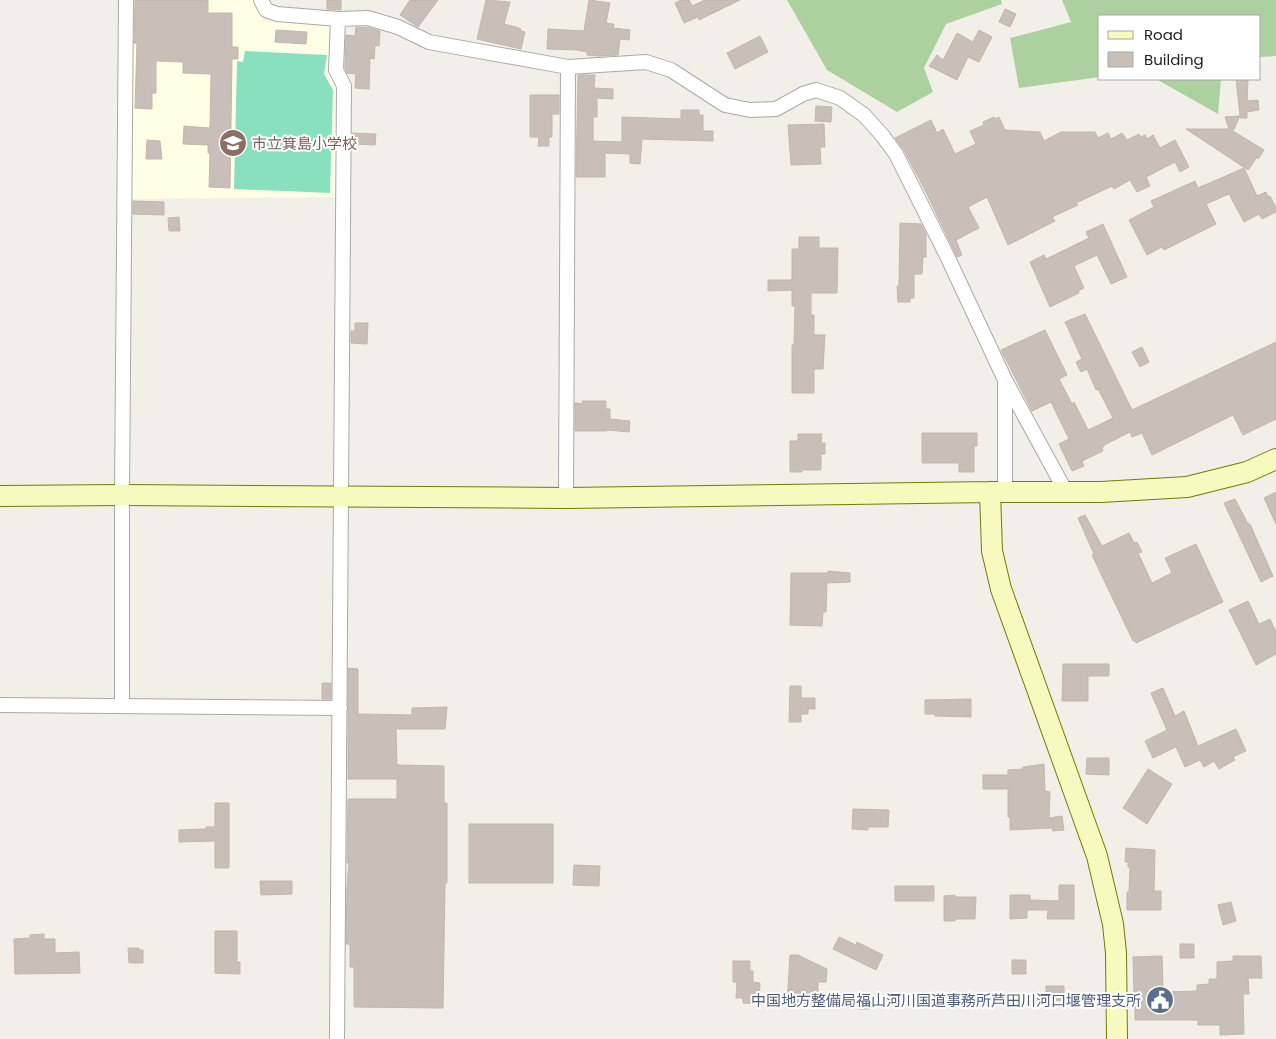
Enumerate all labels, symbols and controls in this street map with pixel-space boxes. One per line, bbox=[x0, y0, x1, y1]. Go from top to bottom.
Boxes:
legend bbox=[1098, 15, 1261, 80]
text: Road bbox=[1144, 24, 1183, 45]
text: Building bbox=[1144, 49, 1204, 70]
school or university icon: 市立箕島小学校 bbox=[218, 128, 248, 158]
place label: 市立箕島小学校 bbox=[252, 133, 357, 154]
public building icon: 中国地方整備局福山河川国道事務所芦田川河口堰管理支所 bbox=[1145, 985, 1175, 1015]
place label: 中国地方整備局福山河川国道事務所芦田川河口堰管理支所 bbox=[751, 990, 1141, 1011]

